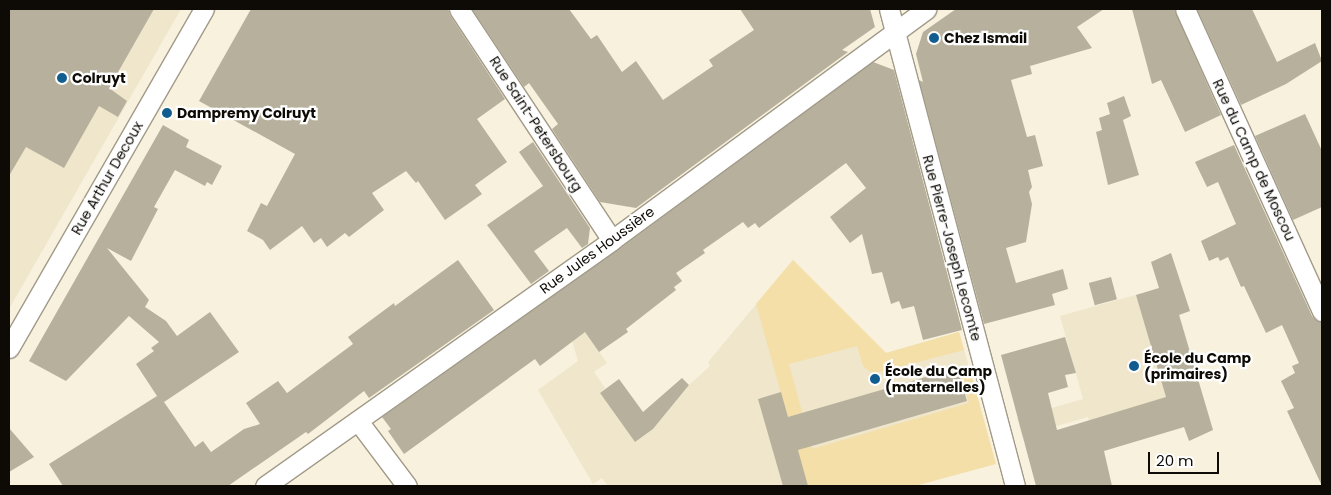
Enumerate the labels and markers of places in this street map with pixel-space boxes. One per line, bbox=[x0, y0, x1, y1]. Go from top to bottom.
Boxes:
place label: Chez Ismail bbox=[944, 30, 1027, 46]
marker: Chez Ismail bbox=[928, 32, 940, 44]
place label: Colruyt bbox=[72, 70, 126, 86]
marker: Colruyt bbox=[56, 72, 68, 84]
place label: Dampremy Colruyt bbox=[177, 105, 316, 121]
marker: Dampremy Colruyt bbox=[161, 107, 173, 119]
place label: École du Camp (primaires) bbox=[1144, 350, 1251, 382]
marker: École du Camp (primaires) bbox=[1128, 360, 1140, 372]
place label: École du Camp (maternelles) bbox=[885, 363, 992, 396]
marker: École du Camp (maternelles) bbox=[869, 373, 881, 385]

